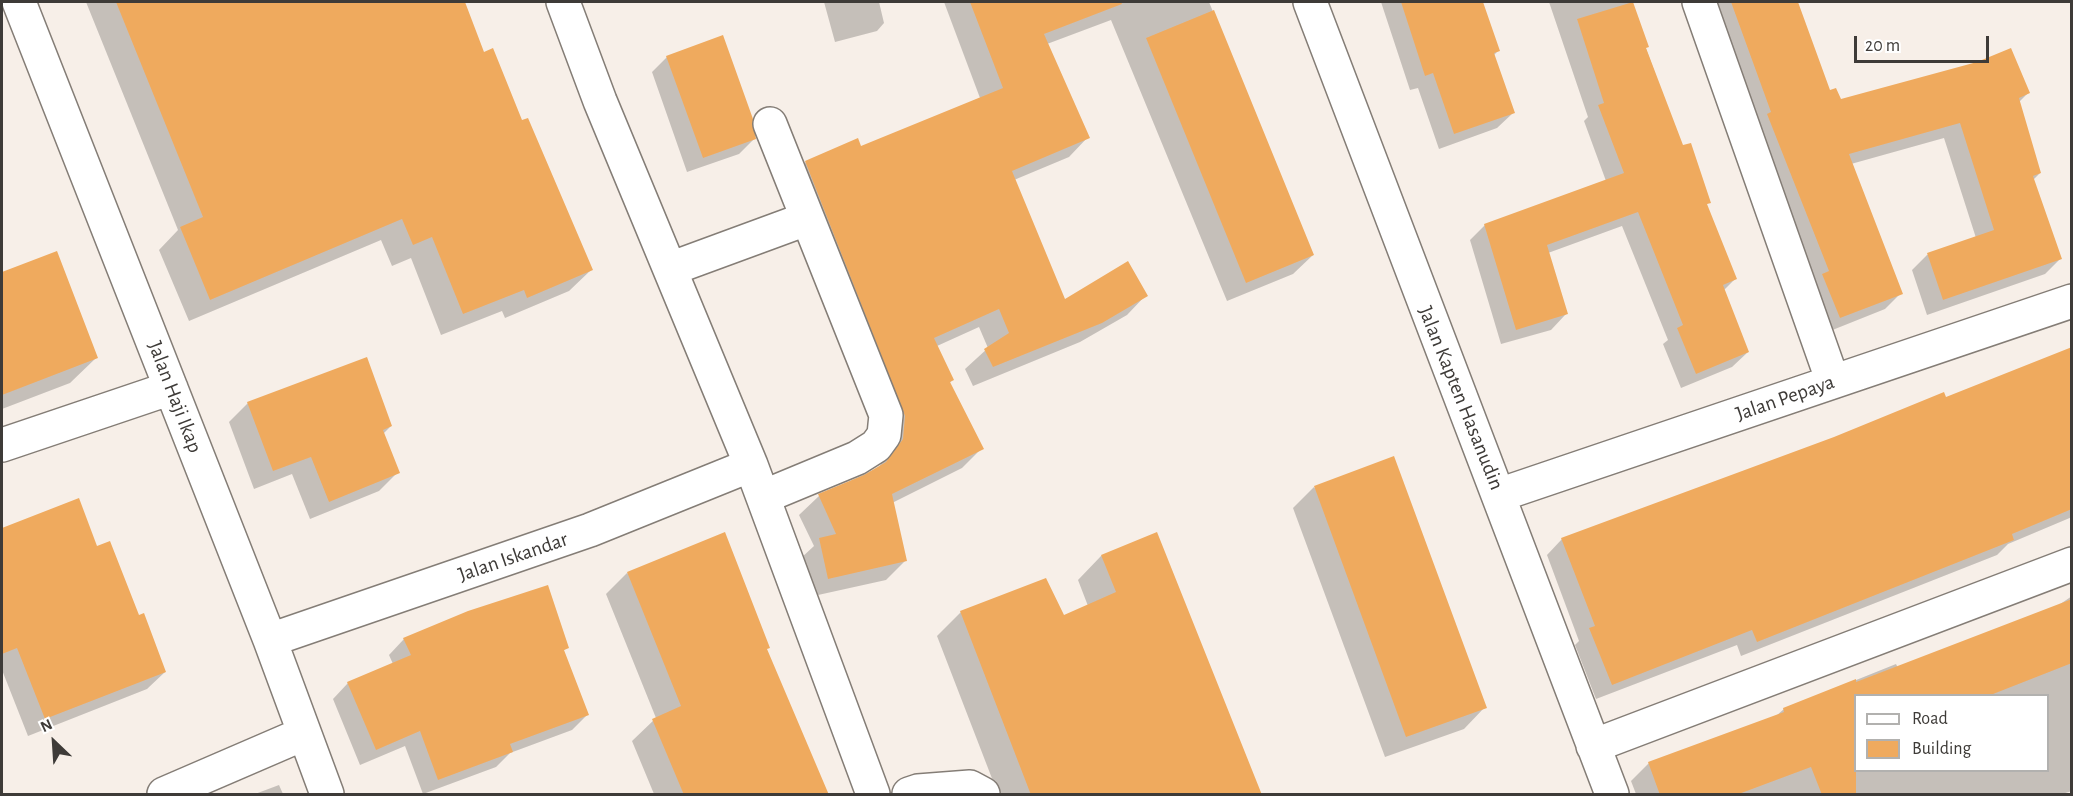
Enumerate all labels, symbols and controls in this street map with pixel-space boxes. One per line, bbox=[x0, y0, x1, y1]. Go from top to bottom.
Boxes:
scale bar bbox=[1857, 24, 1992, 62]
text: 20 m bbox=[1865, 37, 1900, 55]
street label: Jalan Kapten Hasanudin bbox=[1413, 302, 1509, 494]
street label: Jalan Haji Ikap bbox=[142, 338, 208, 456]
street label: Jalan Pepaya bbox=[1732, 369, 1838, 427]
street label: Jalan Iskandar bbox=[455, 526, 571, 588]
legend bbox=[1854, 694, 2049, 772]
text: Road bbox=[1912, 710, 1948, 728]
north arrow bbox=[24, 712, 84, 772]
text: N bbox=[38, 716, 55, 735]
text: Building bbox=[1912, 740, 1971, 758]

